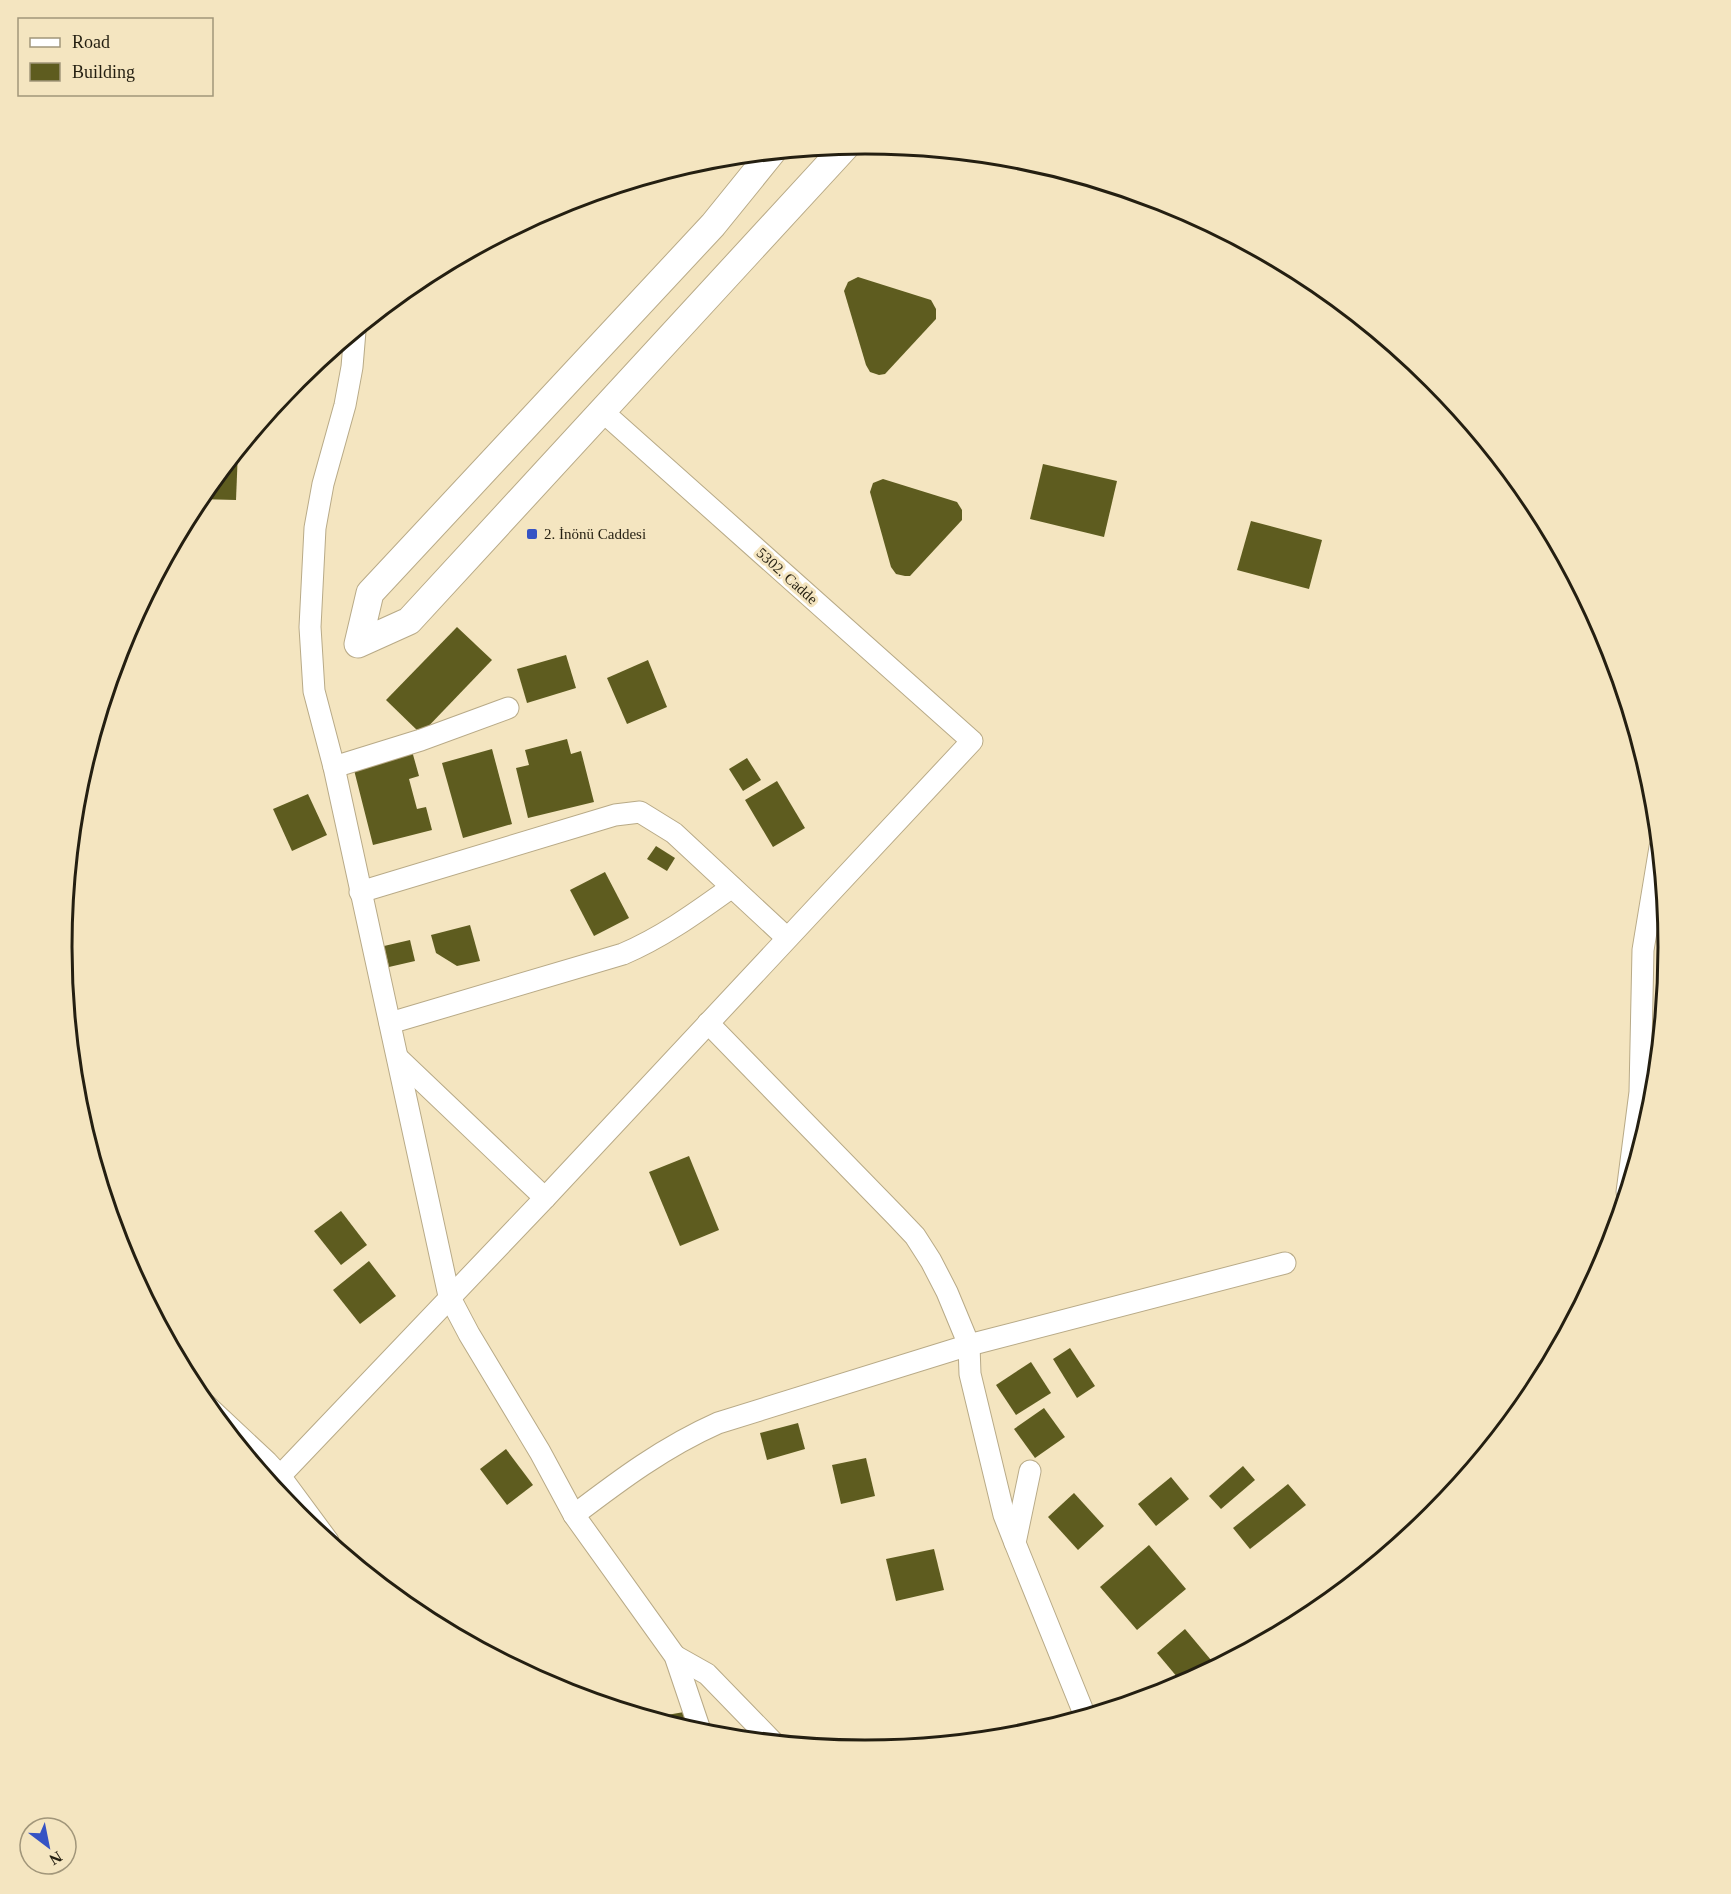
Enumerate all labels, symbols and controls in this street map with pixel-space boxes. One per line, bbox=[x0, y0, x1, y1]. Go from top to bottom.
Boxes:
legend bbox=[18, 18, 213, 96]
text: Road bbox=[72, 32, 110, 52]
text: Building bbox=[72, 62, 135, 82]
place label: 2. İnönü Caddesi bbox=[544, 526, 646, 542]
marker: 2. İnönü Caddesi bbox=[525, 527, 539, 541]
street label: 5302. Cadde bbox=[753, 545, 821, 608]
north arrow bbox=[18, 1816, 78, 1876]
text: N bbox=[46, 1848, 65, 1869]

